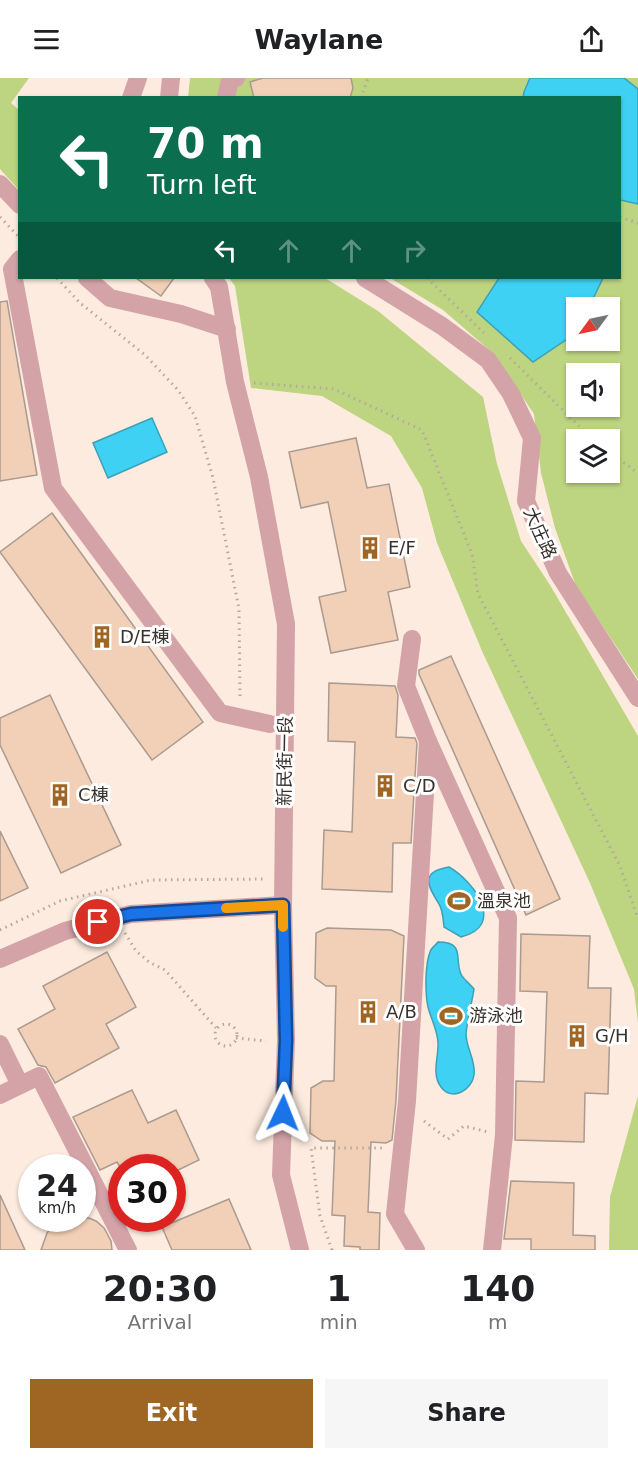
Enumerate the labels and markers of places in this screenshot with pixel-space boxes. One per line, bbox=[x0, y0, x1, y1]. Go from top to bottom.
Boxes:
building icon: E/F bbox=[357, 535, 383, 561]
place label: E/F bbox=[388, 537, 416, 558]
building icon: D/E棟 bbox=[89, 624, 115, 650]
place label: D/E棟 bbox=[120, 626, 169, 647]
building icon: C/D bbox=[372, 773, 398, 799]
place label: C/D bbox=[403, 775, 436, 796]
building icon: C棟 bbox=[47, 782, 73, 808]
place label: C棟 bbox=[78, 784, 109, 805]
sports icon: 溫泉池 bbox=[446, 888, 472, 914]
place label: 溫泉池 bbox=[477, 890, 531, 911]
pin bbox=[72, 896, 123, 947]
building icon: A/B bbox=[355, 999, 381, 1025]
place label: A/B bbox=[386, 1001, 417, 1022]
sports icon: 游泳池 bbox=[438, 1003, 464, 1029]
place label: 游泳池 bbox=[469, 1005, 523, 1026]
building icon: G/H bbox=[564, 1023, 590, 1049]
place label: G/H bbox=[595, 1025, 629, 1046]

